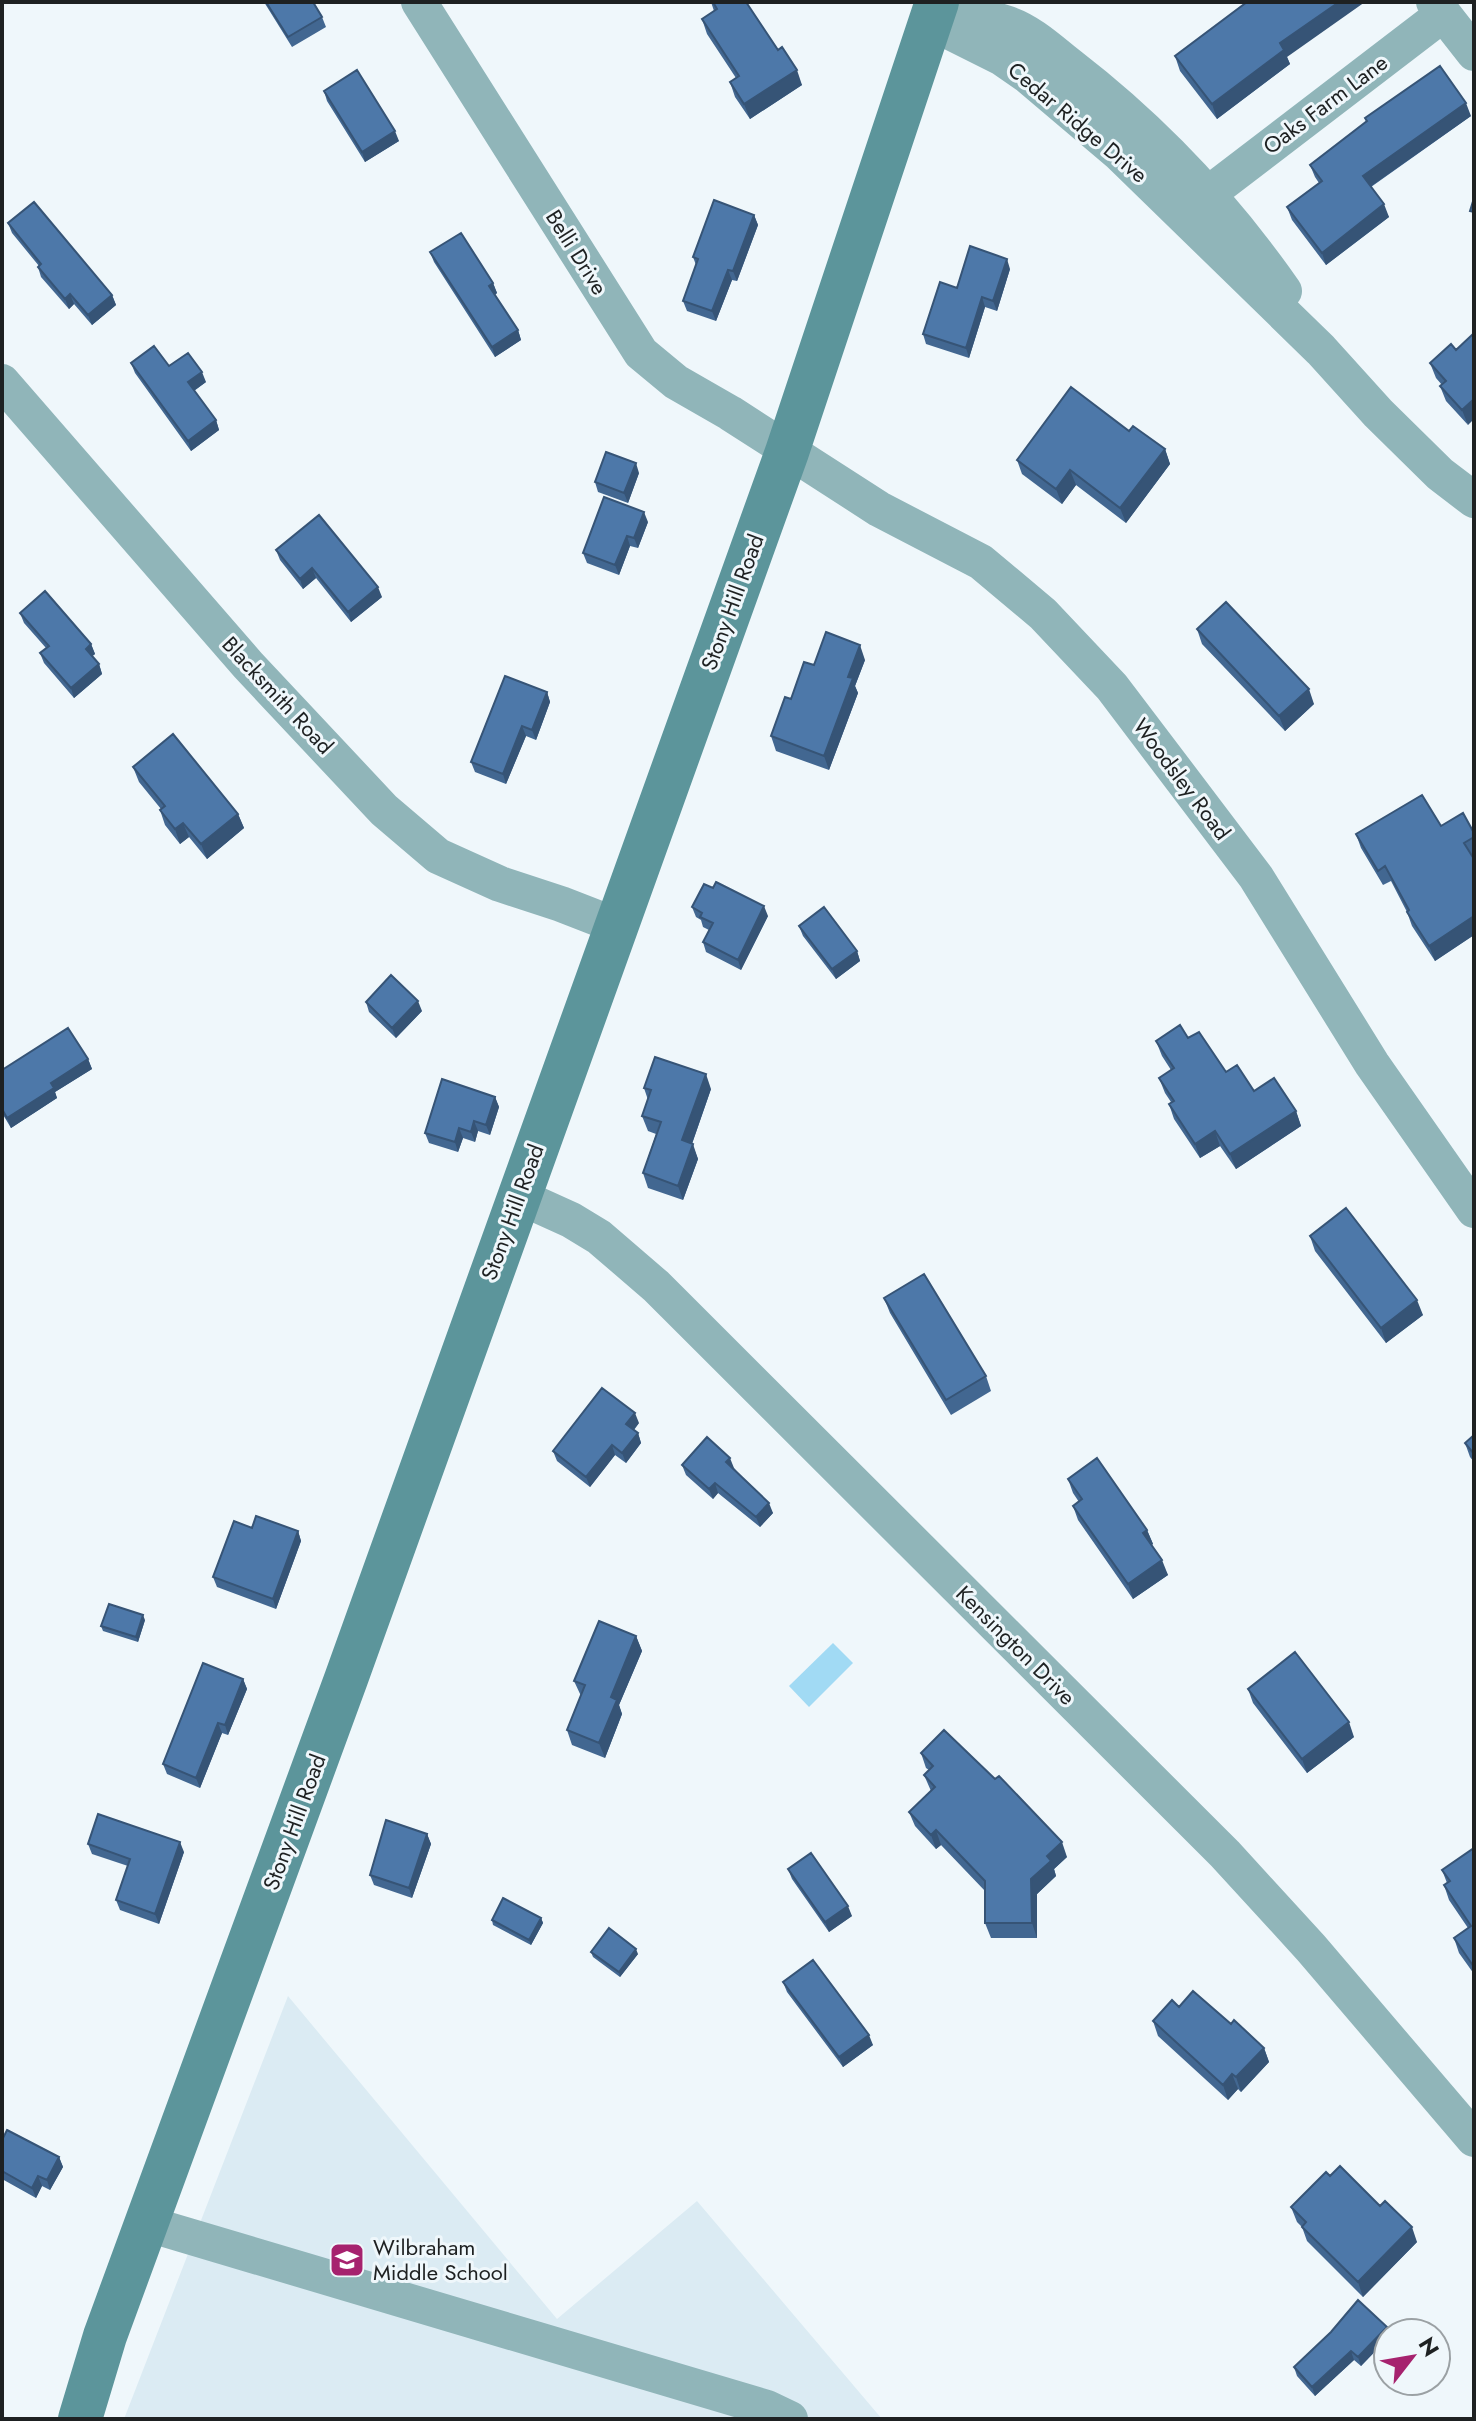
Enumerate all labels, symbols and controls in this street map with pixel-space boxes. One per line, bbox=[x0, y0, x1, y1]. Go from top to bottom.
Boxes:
street label: Oaks Farm Lane bbox=[1256, 46, 1394, 162]
street label: Cedar Ridge Drive bbox=[1001, 54, 1155, 190]
street label: Belli Drive bbox=[538, 203, 616, 301]
street label: Stony Hill Road bbox=[693, 529, 771, 675]
street label: Blacksmith Road bbox=[215, 629, 341, 761]
street label: Woodsley Road bbox=[1126, 711, 1238, 847]
street label: Stony Hill Road bbox=[473, 1139, 551, 1285]
street label: Kensington Drive bbox=[949, 1578, 1083, 1712]
street label: Stony Hill Road bbox=[255, 1749, 333, 1895]
place label: Wilbraham Middle School bbox=[373, 2231, 508, 2288]
school or university icon: Wilbraham Middle School bbox=[328, 2241, 366, 2279]
north arrow bbox=[1372, 2317, 1452, 2397]
text: N bbox=[1411, 2331, 1447, 2362]

